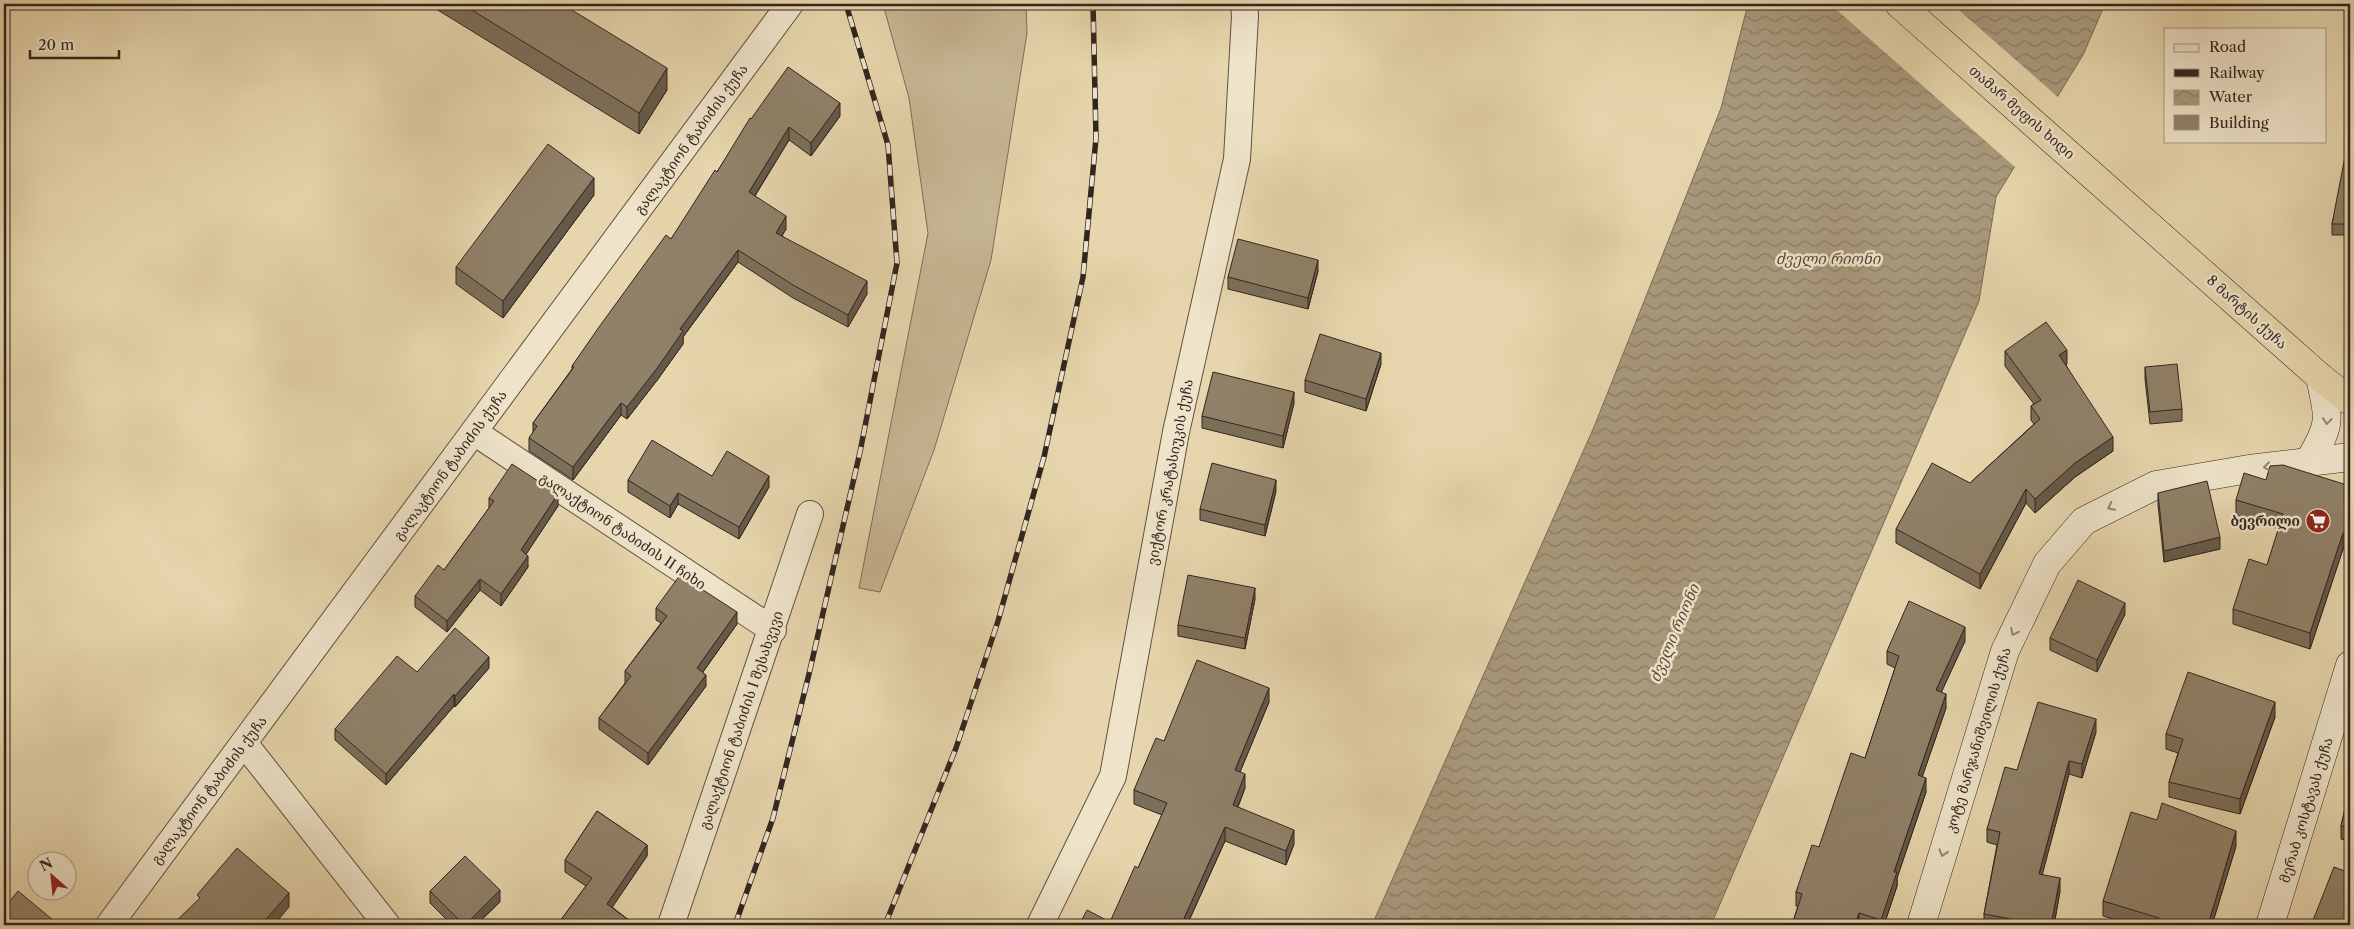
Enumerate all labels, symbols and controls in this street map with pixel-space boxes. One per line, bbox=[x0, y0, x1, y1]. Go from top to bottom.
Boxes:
scale bar bbox=[30, 28, 119, 60]
legend bbox=[2164, 28, 2326, 142]
text: 20 m bbox=[38, 35, 74, 54]
text: Road bbox=[2209, 37, 2246, 56]
street label: გალაკტიონ ტაბიძის ქუჩა bbox=[630, 60, 752, 218]
street label: თამარ მეფის ხიდი bbox=[1965, 61, 2079, 163]
text: Railway bbox=[2209, 63, 2265, 82]
text: Water bbox=[2208, 87, 2253, 106]
text: Building bbox=[2209, 113, 2269, 132]
water label: ძველი რიონი bbox=[1776, 249, 1882, 268]
street label: 8 მარტის ქუჩა bbox=[2203, 271, 2291, 353]
street label: ვიქტორ კრატასიუკის ქუჩა bbox=[1143, 377, 1197, 567]
street label: გალაკტიონ ტაბიძის ქუჩა bbox=[389, 386, 511, 544]
one-way arrow bbox=[2322, 417, 2333, 425]
one-way arrow bbox=[2263, 461, 2271, 471]
street label: გალაქტიონ ტაბიძის II ჩიხი bbox=[537, 469, 710, 593]
one-way arrow bbox=[2108, 501, 2117, 511]
supermarket icon: ბევრილი bbox=[2305, 508, 2331, 534]
place label: ბევრილი bbox=[2230, 512, 2300, 530]
water label: ძველი რიონი bbox=[1645, 580, 1704, 685]
street label: გალაქტიონ ტაბიძის I შესახვევი bbox=[695, 608, 787, 832]
one-way arrow bbox=[2010, 626, 2020, 635]
street label: კოტე მარჯანიშვილის ქუჩა bbox=[1941, 645, 2015, 835]
street label: გალაკტიონ ტაბიძის ქუჩა bbox=[147, 712, 271, 868]
street label: მერაბ კოსტავას ქუჩა bbox=[2275, 735, 2337, 885]
one-way arrow bbox=[1938, 848, 1948, 856]
north arrow bbox=[28, 852, 78, 902]
text: N bbox=[37, 854, 56, 875]

